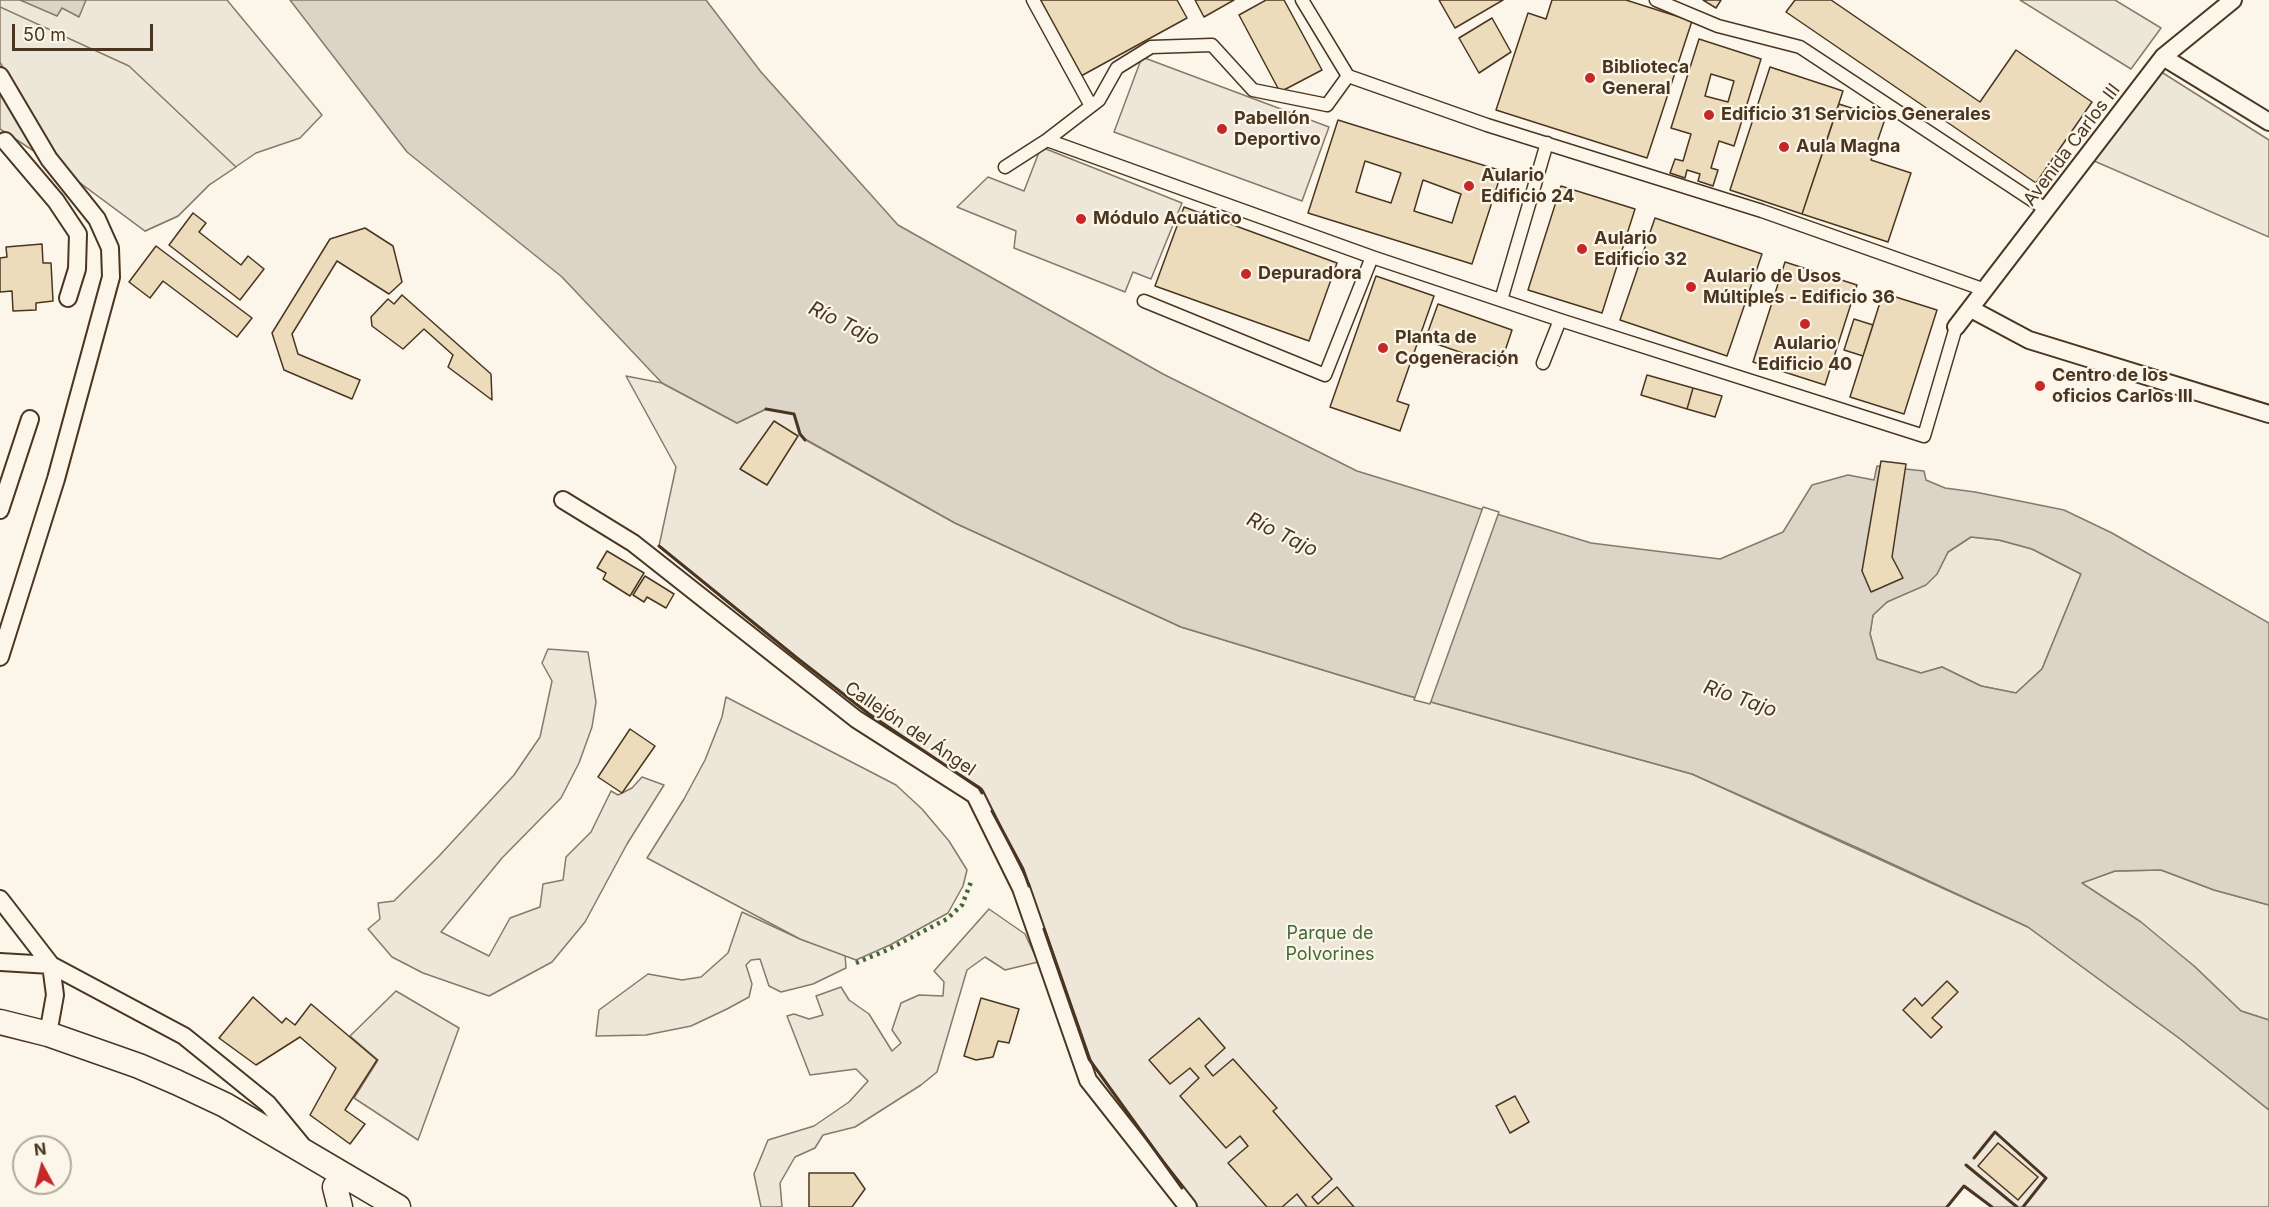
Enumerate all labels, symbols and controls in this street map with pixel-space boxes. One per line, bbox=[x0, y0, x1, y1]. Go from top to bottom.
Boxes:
scale bar bbox=[15, 12, 156, 50]
text: 50 m bbox=[23, 24, 66, 45]
place label: Biblioteca General bbox=[1602, 57, 1689, 100]
marker: Biblioteca General bbox=[1583, 71, 1597, 85]
street label: Avenida Carlos III bbox=[2019, 80, 2125, 210]
place label: Edificio 31 Servicios Generales bbox=[1721, 104, 1991, 126]
place label: Pabellón Deportivo bbox=[1234, 108, 1321, 150]
marker: Edificio 31 Servicios Generales bbox=[1702, 108, 1716, 122]
marker: Pabellón Deportivo bbox=[1215, 122, 1229, 136]
place label: Aula Magna bbox=[1796, 136, 1900, 158]
marker: Aula Magna bbox=[1777, 140, 1791, 154]
place label: Aulario Edificio 24 bbox=[1481, 165, 1574, 207]
marker: Aulario Edificio 24 bbox=[1462, 179, 1476, 193]
place label: Módulo Acuático bbox=[1093, 208, 1242, 230]
marker: Módulo Acuático bbox=[1074, 212, 1088, 226]
place label: Aulario Edificio 32 bbox=[1594, 228, 1687, 270]
marker: Aulario Edificio 32 bbox=[1575, 242, 1589, 256]
place label: Depuradora bbox=[1258, 263, 1362, 285]
place label: Aulario de Usos Múltiples - Edificio 36 bbox=[1703, 266, 1895, 308]
marker: Depuradora bbox=[1239, 267, 1253, 281]
marker: Aulario de Usos Múltiples - Edificio 36 bbox=[1684, 280, 1698, 294]
water label: Río Tajo bbox=[805, 297, 883, 351]
marker: Aulario Edificio 40 bbox=[1798, 317, 1812, 331]
place label: Planta de Cogeneración bbox=[1395, 327, 1519, 370]
place label: Aulario Edificio 40 bbox=[1758, 333, 1852, 376]
marker: Planta de Cogeneración bbox=[1376, 341, 1390, 355]
place label: Centro de los oficios Carlos III bbox=[2052, 365, 2193, 407]
marker: Centro de los oficios Carlos III bbox=[2033, 379, 2047, 393]
water label: Río Tajo bbox=[1243, 508, 1321, 562]
water label: Río Tajo bbox=[1700, 675, 1780, 723]
street label: Callejón del Ángel bbox=[840, 677, 980, 781]
park label: Parque de Polvorines bbox=[1285, 923, 1375, 966]
north arrow bbox=[12, 1135, 72, 1195]
text: N bbox=[33, 1138, 47, 1160]

